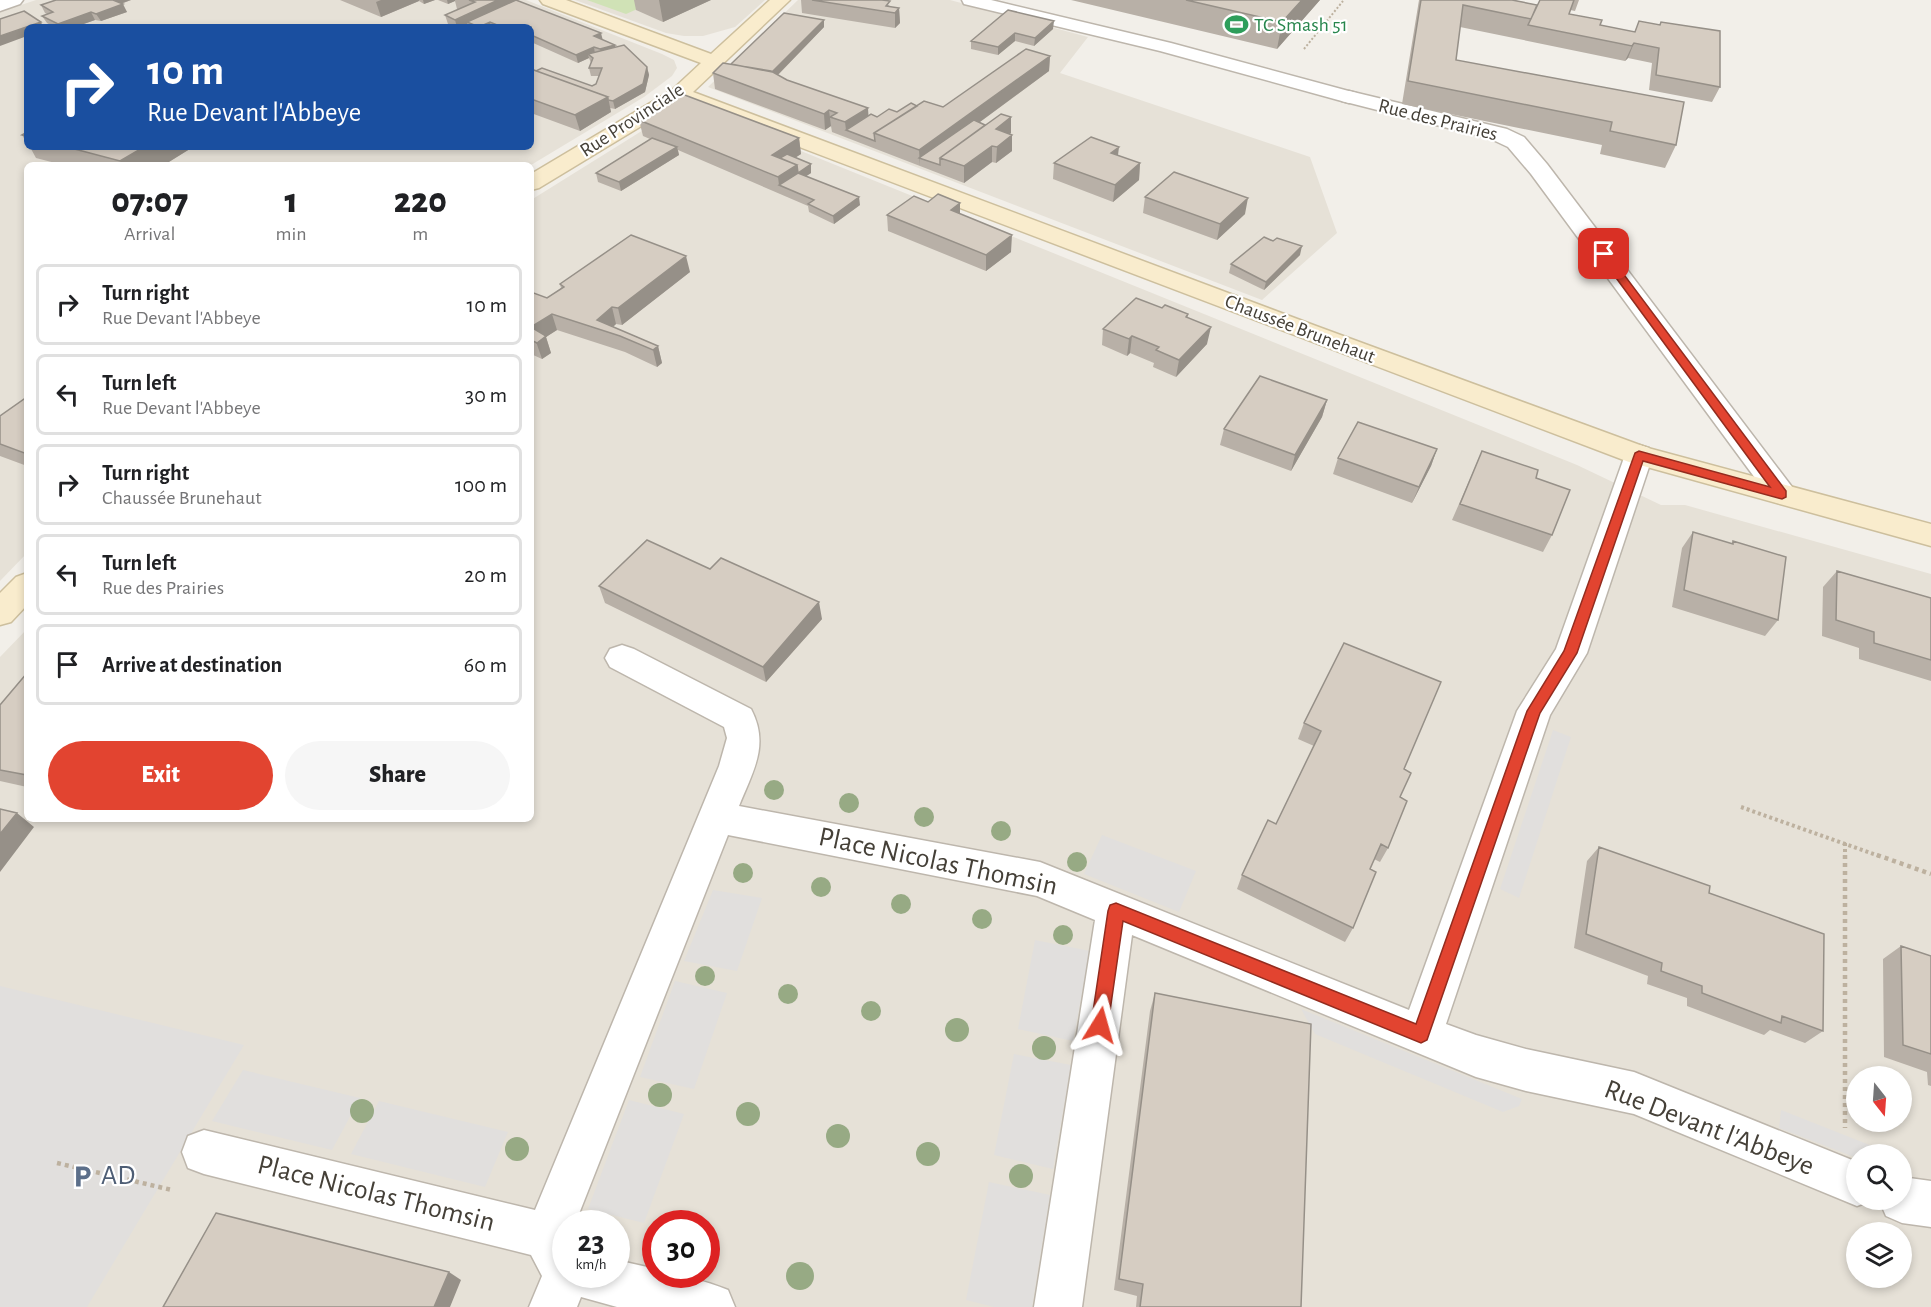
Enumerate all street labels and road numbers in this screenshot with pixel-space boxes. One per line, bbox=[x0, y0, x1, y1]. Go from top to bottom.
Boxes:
street label: Rue Provinciale bbox=[577, 79, 687, 161]
street label: Rue des Prairies bbox=[1376, 96, 1500, 144]
street label: Chaussée Brunehaut bbox=[1222, 291, 1379, 367]
street label: Place Nicolas Thomsin bbox=[816, 823, 1060, 901]
street label: Rue Devant l'Abbeye bbox=[1600, 1075, 1818, 1181]
street label: Place Nicolas Thomsin bbox=[255, 1151, 497, 1237]

